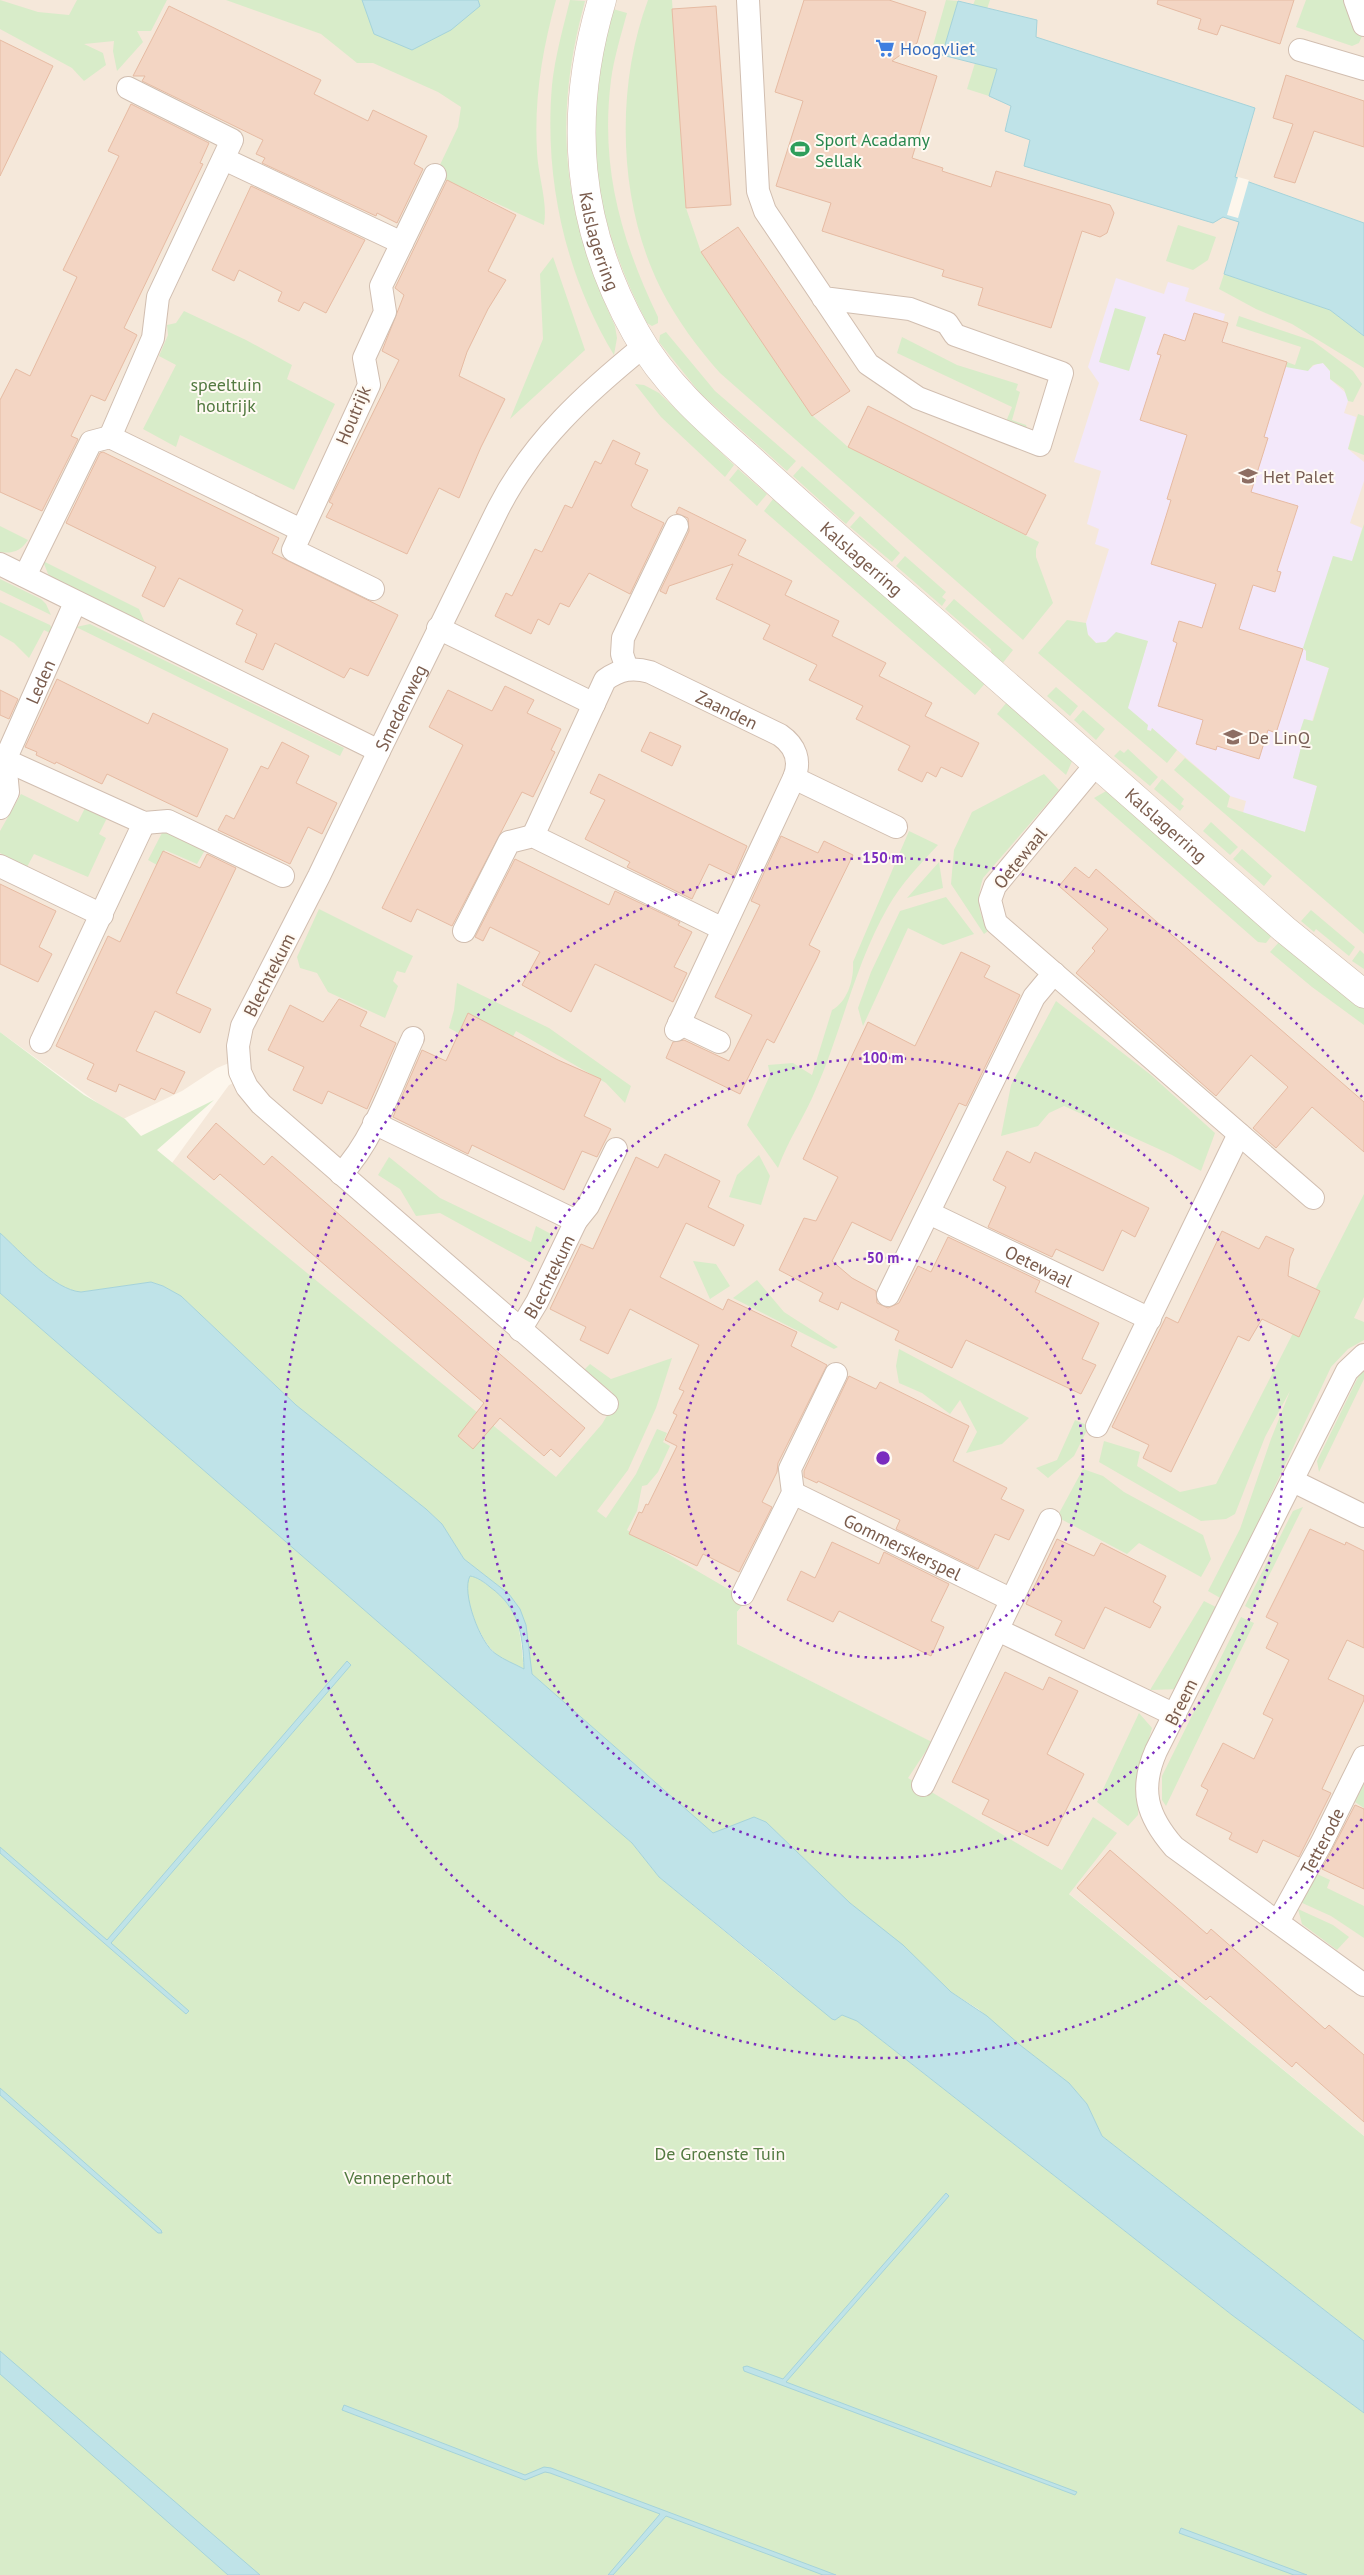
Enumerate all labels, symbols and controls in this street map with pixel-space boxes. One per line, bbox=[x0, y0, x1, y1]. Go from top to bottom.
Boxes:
supermarket icon: Hoogvliet bbox=[874, 37, 896, 59]
place label: Hoogvliet bbox=[900, 37, 975, 60]
place label: Sport Acadamy Sellak bbox=[815, 128, 931, 172]
sports icon: Sport Acadamy Sellak bbox=[789, 138, 811, 160]
street label: Kalslagerring bbox=[575, 190, 625, 294]
park label: speeltuin houtrijk bbox=[190, 373, 262, 417]
street label: Houtrijk bbox=[330, 382, 376, 448]
school or university icon: Het Palet bbox=[1237, 465, 1259, 487]
place label: Het Palet bbox=[1263, 465, 1334, 488]
street label: Kalslagerring bbox=[816, 516, 908, 600]
street label: Leden bbox=[20, 656, 60, 707]
street label: Smedenweg bbox=[369, 660, 431, 755]
street label: Zaanden bbox=[692, 685, 762, 734]
school or university icon: De LinQ bbox=[1222, 726, 1244, 748]
place label: De LinQ bbox=[1248, 726, 1311, 749]
street label: Kalslagerring bbox=[1121, 783, 1212, 867]
street label: Oetewaal bbox=[988, 822, 1052, 893]
text: 150 m bbox=[862, 848, 904, 867]
street label: Blechtekum bbox=[238, 929, 300, 1021]
text: 100 m bbox=[862, 1048, 904, 1067]
street label: Blechtekum bbox=[518, 1231, 579, 1323]
street label: Oetewaal bbox=[1001, 1240, 1077, 1292]
text: 50 m bbox=[867, 1248, 899, 1267]
centre of rings bbox=[874, 1449, 892, 1467]
street label: Gommerskerspel bbox=[840, 1508, 966, 1585]
street label: Breem bbox=[1160, 1675, 1202, 1729]
street label: Tetterode bbox=[1295, 1804, 1349, 1879]
park label: De Groenste Tuin bbox=[655, 2142, 785, 2165]
park label: Venneperhout bbox=[343, 2166, 452, 2189]

